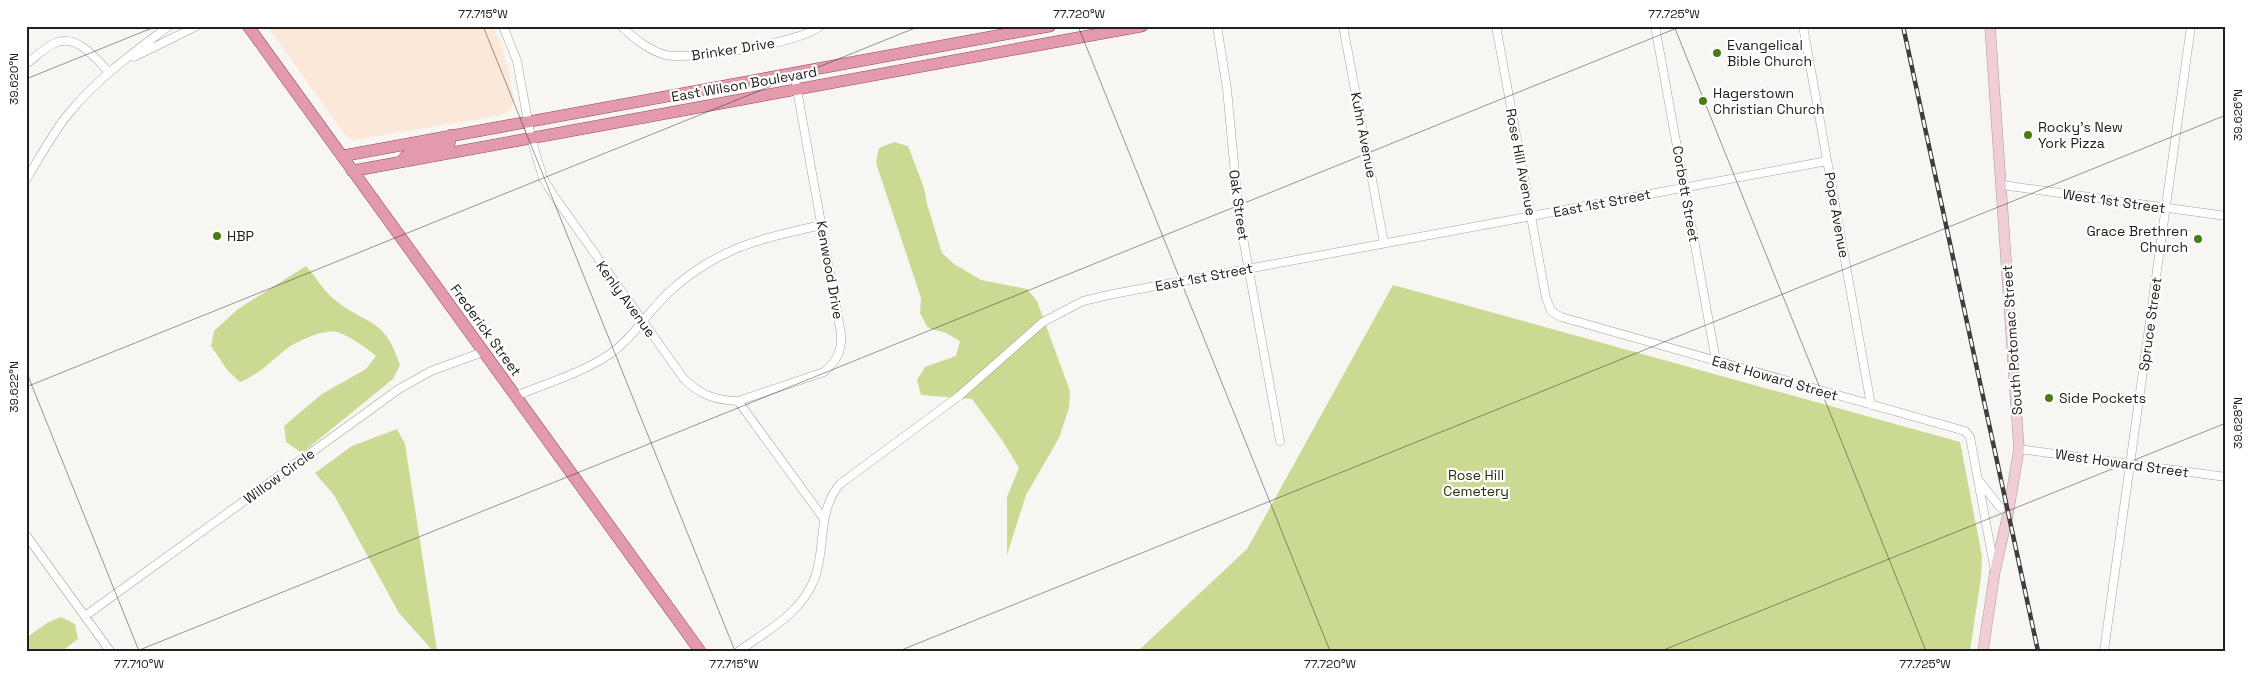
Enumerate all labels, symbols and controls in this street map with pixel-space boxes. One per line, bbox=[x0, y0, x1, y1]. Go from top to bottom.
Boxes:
text: 77.715°W bbox=[458, 6, 508, 22]
text: 77.720°W bbox=[1053, 6, 1106, 22]
text: 77.725°W bbox=[1648, 6, 1700, 22]
street label: Brinker Drive bbox=[690, 34, 776, 64]
place label: Evangelical Bible Church bbox=[1727, 36, 1812, 70]
marker: Evangelical Bible Church bbox=[1711, 47, 1723, 59]
text: 39.620°N bbox=[6, 53, 22, 105]
street label: East Wilson Boulevard bbox=[670, 62, 818, 106]
place label: Hagerstown Christian Church bbox=[1713, 84, 1825, 118]
text: 39.626°N bbox=[2230, 89, 2246, 141]
street label: Kuhn Avenue bbox=[1347, 91, 1381, 179]
marker: Hagerstown Christian Church bbox=[1697, 95, 1709, 107]
street label: Rose Hill Avenue bbox=[1502, 107, 1540, 217]
place label: Rocky's New York Pizza bbox=[2038, 118, 2123, 152]
marker: Rocky's New York Pizza bbox=[2022, 129, 2034, 141]
street label: Corbett Street bbox=[1669, 144, 1703, 244]
street label: Oak Street bbox=[1225, 168, 1253, 242]
street label: Pope Avenue bbox=[1821, 171, 1853, 259]
street label: East 1st Street bbox=[1552, 185, 1652, 221]
street label: West 1st Street bbox=[2062, 185, 2166, 217]
street label: Kenwood Drive bbox=[812, 219, 848, 321]
place label: Grace Brethren Church bbox=[2086, 222, 2188, 256]
place label: HBP bbox=[227, 227, 254, 245]
marker: HBP bbox=[211, 230, 223, 242]
marker: Grace Brethren Church bbox=[2192, 233, 2204, 245]
street label: Kenly Avenue bbox=[592, 257, 660, 341]
street label: East 1st Street bbox=[1154, 259, 1254, 295]
street label: South Potomac Street bbox=[1998, 264, 2026, 416]
street label: Spruce Street bbox=[2135, 276, 2165, 372]
street label: Frederick Street bbox=[447, 281, 525, 379]
street label: East Howard Street bbox=[1710, 351, 1840, 405]
text: 39.622°N bbox=[6, 361, 22, 413]
place label: Side Pockets bbox=[2059, 389, 2146, 407]
marker: Side Pockets bbox=[2043, 392, 2055, 404]
text: 39.628°N bbox=[2230, 397, 2246, 449]
street label: Willow Circle bbox=[240, 444, 318, 508]
street label: West Howard Street bbox=[2054, 445, 2190, 481]
park label: Rose Hill Cemetery bbox=[1443, 466, 1509, 500]
text: 77.710°W bbox=[114, 656, 164, 672]
text: 77.715°W bbox=[709, 656, 759, 672]
text: 77.720°W bbox=[1304, 656, 1357, 672]
text: 77.725°W bbox=[1899, 656, 1951, 672]

